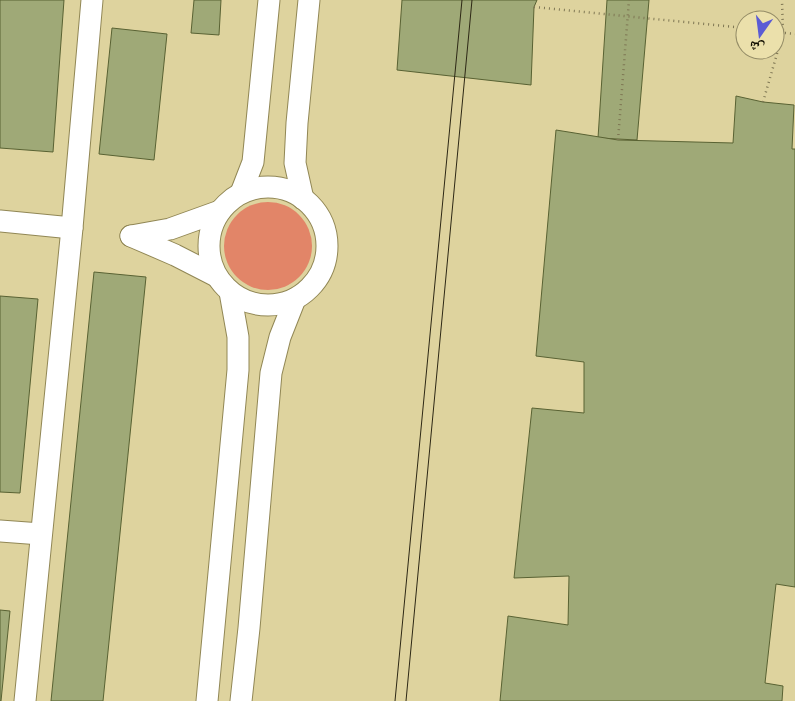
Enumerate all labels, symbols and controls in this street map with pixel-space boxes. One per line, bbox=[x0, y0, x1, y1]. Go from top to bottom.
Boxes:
north arrow bbox=[735, 10, 785, 60]
text: ش bbox=[747, 37, 766, 59]

